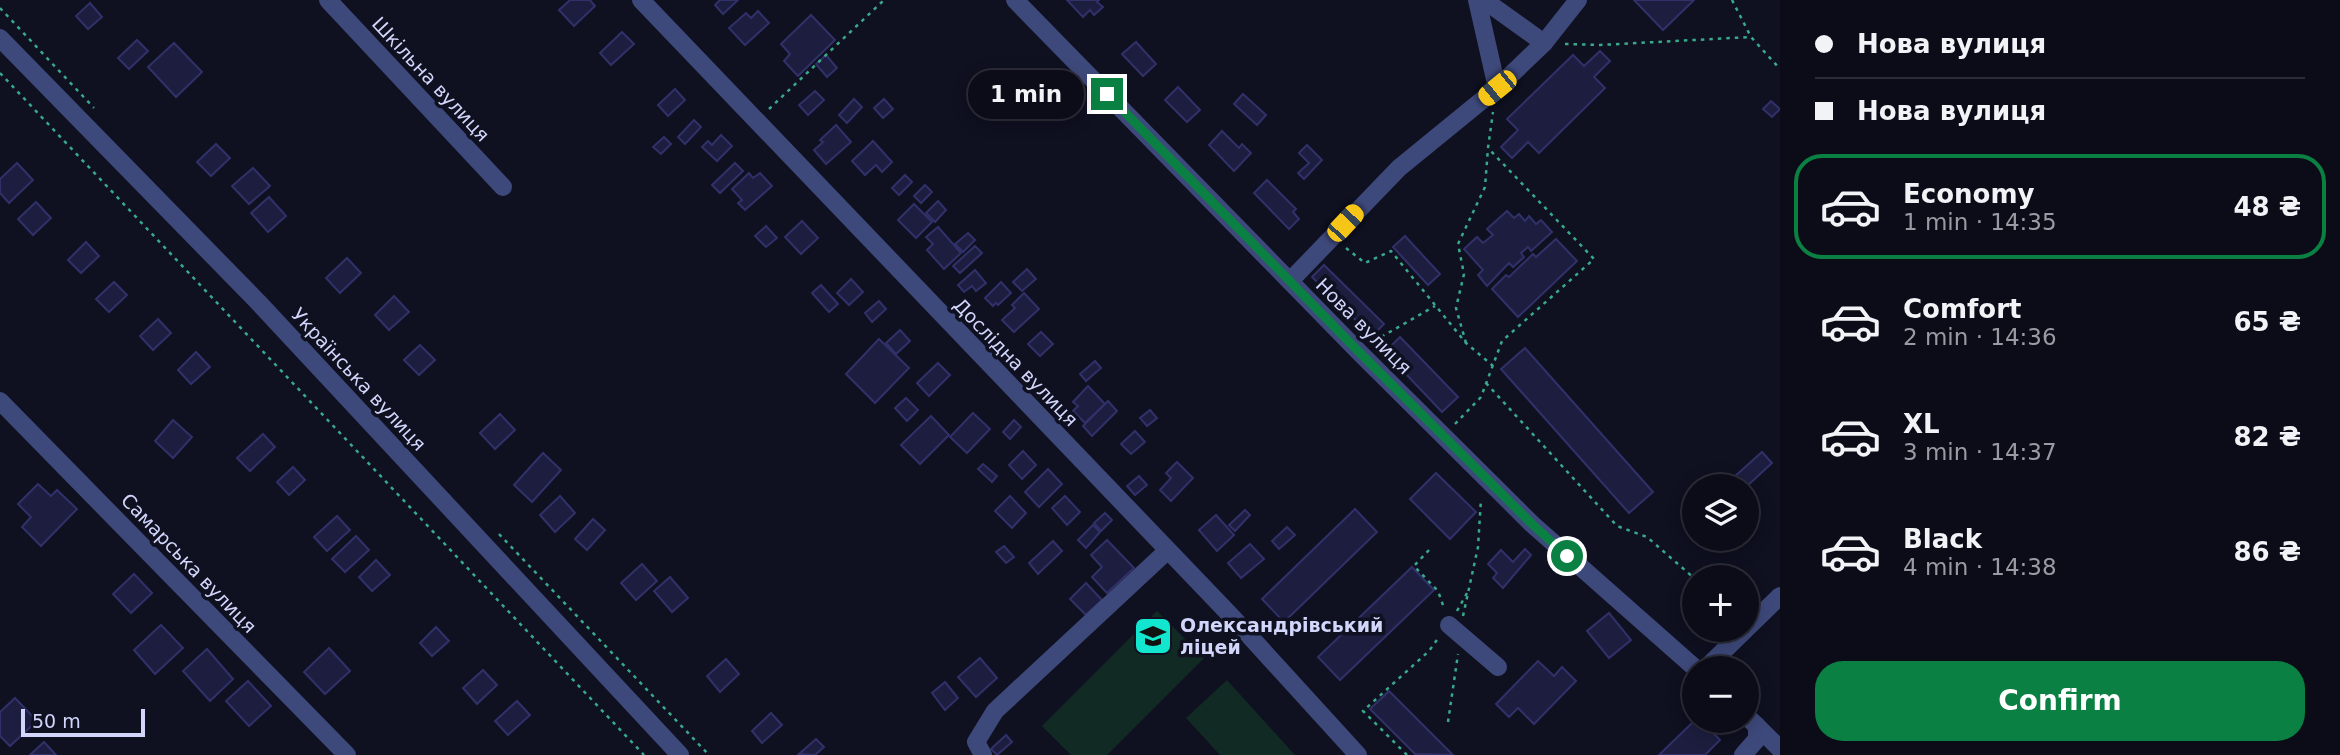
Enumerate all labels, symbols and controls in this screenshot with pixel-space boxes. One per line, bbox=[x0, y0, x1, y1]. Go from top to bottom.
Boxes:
street label: Шкільна вулиця bbox=[368, 12, 494, 146]
text: Нова вулиця bbox=[1857, 29, 2046, 59]
car bbox=[1475, 67, 1520, 109]
callout: 1 min bbox=[967, 70, 1082, 119]
route end bbox=[1091, 78, 1123, 110]
text: 1 min bbox=[990, 81, 1062, 107]
text: Нова вулиця bbox=[1857, 96, 2046, 126]
icon: car bbox=[1819, 175, 1882, 238]
text: Economy bbox=[1903, 179, 2034, 209]
text: 48 ₴ bbox=[2233, 192, 2301, 222]
car bbox=[1323, 200, 1368, 246]
text: 1 min · 14:35 bbox=[1903, 209, 2057, 235]
street label: Нова вулиця bbox=[1312, 274, 1416, 378]
icon: car bbox=[1819, 290, 1882, 353]
street label: Дослідна вулиця bbox=[949, 294, 1083, 430]
text: Comfort bbox=[1903, 294, 2021, 324]
street label: Українська вулиця bbox=[287, 303, 431, 455]
text: 65 ₴ bbox=[2233, 307, 2301, 337]
text: 2 min · 14:36 bbox=[1903, 324, 2057, 350]
icon: car bbox=[1819, 405, 1882, 468]
text: XL bbox=[1903, 409, 1940, 439]
text: 82 ₴ bbox=[2233, 422, 2301, 452]
text: 3 min · 14:37 bbox=[1903, 439, 2057, 465]
map controls bbox=[1682, 474, 1759, 733]
button: layers bbox=[1682, 474, 1759, 551]
street label: Самарська вулиця bbox=[117, 489, 261, 637]
icon: car bbox=[1819, 520, 1882, 583]
text: Black bbox=[1903, 524, 1982, 554]
text: 86 ₴ bbox=[2233, 537, 2301, 567]
route start bbox=[1551, 540, 1583, 572]
text: 4 min · 14:38 bbox=[1903, 554, 2057, 580]
button: + bbox=[1682, 565, 1759, 642]
place label: Олександрівський ліцей bbox=[1180, 614, 1383, 658]
school or university icon: Олександрівський ліцей bbox=[1132, 615, 1174, 657]
button: − bbox=[1682, 656, 1759, 733]
button: Confirm bbox=[1815, 661, 2305, 741]
scale bar bbox=[21, 706, 145, 738]
text: 50 m bbox=[32, 710, 81, 732]

